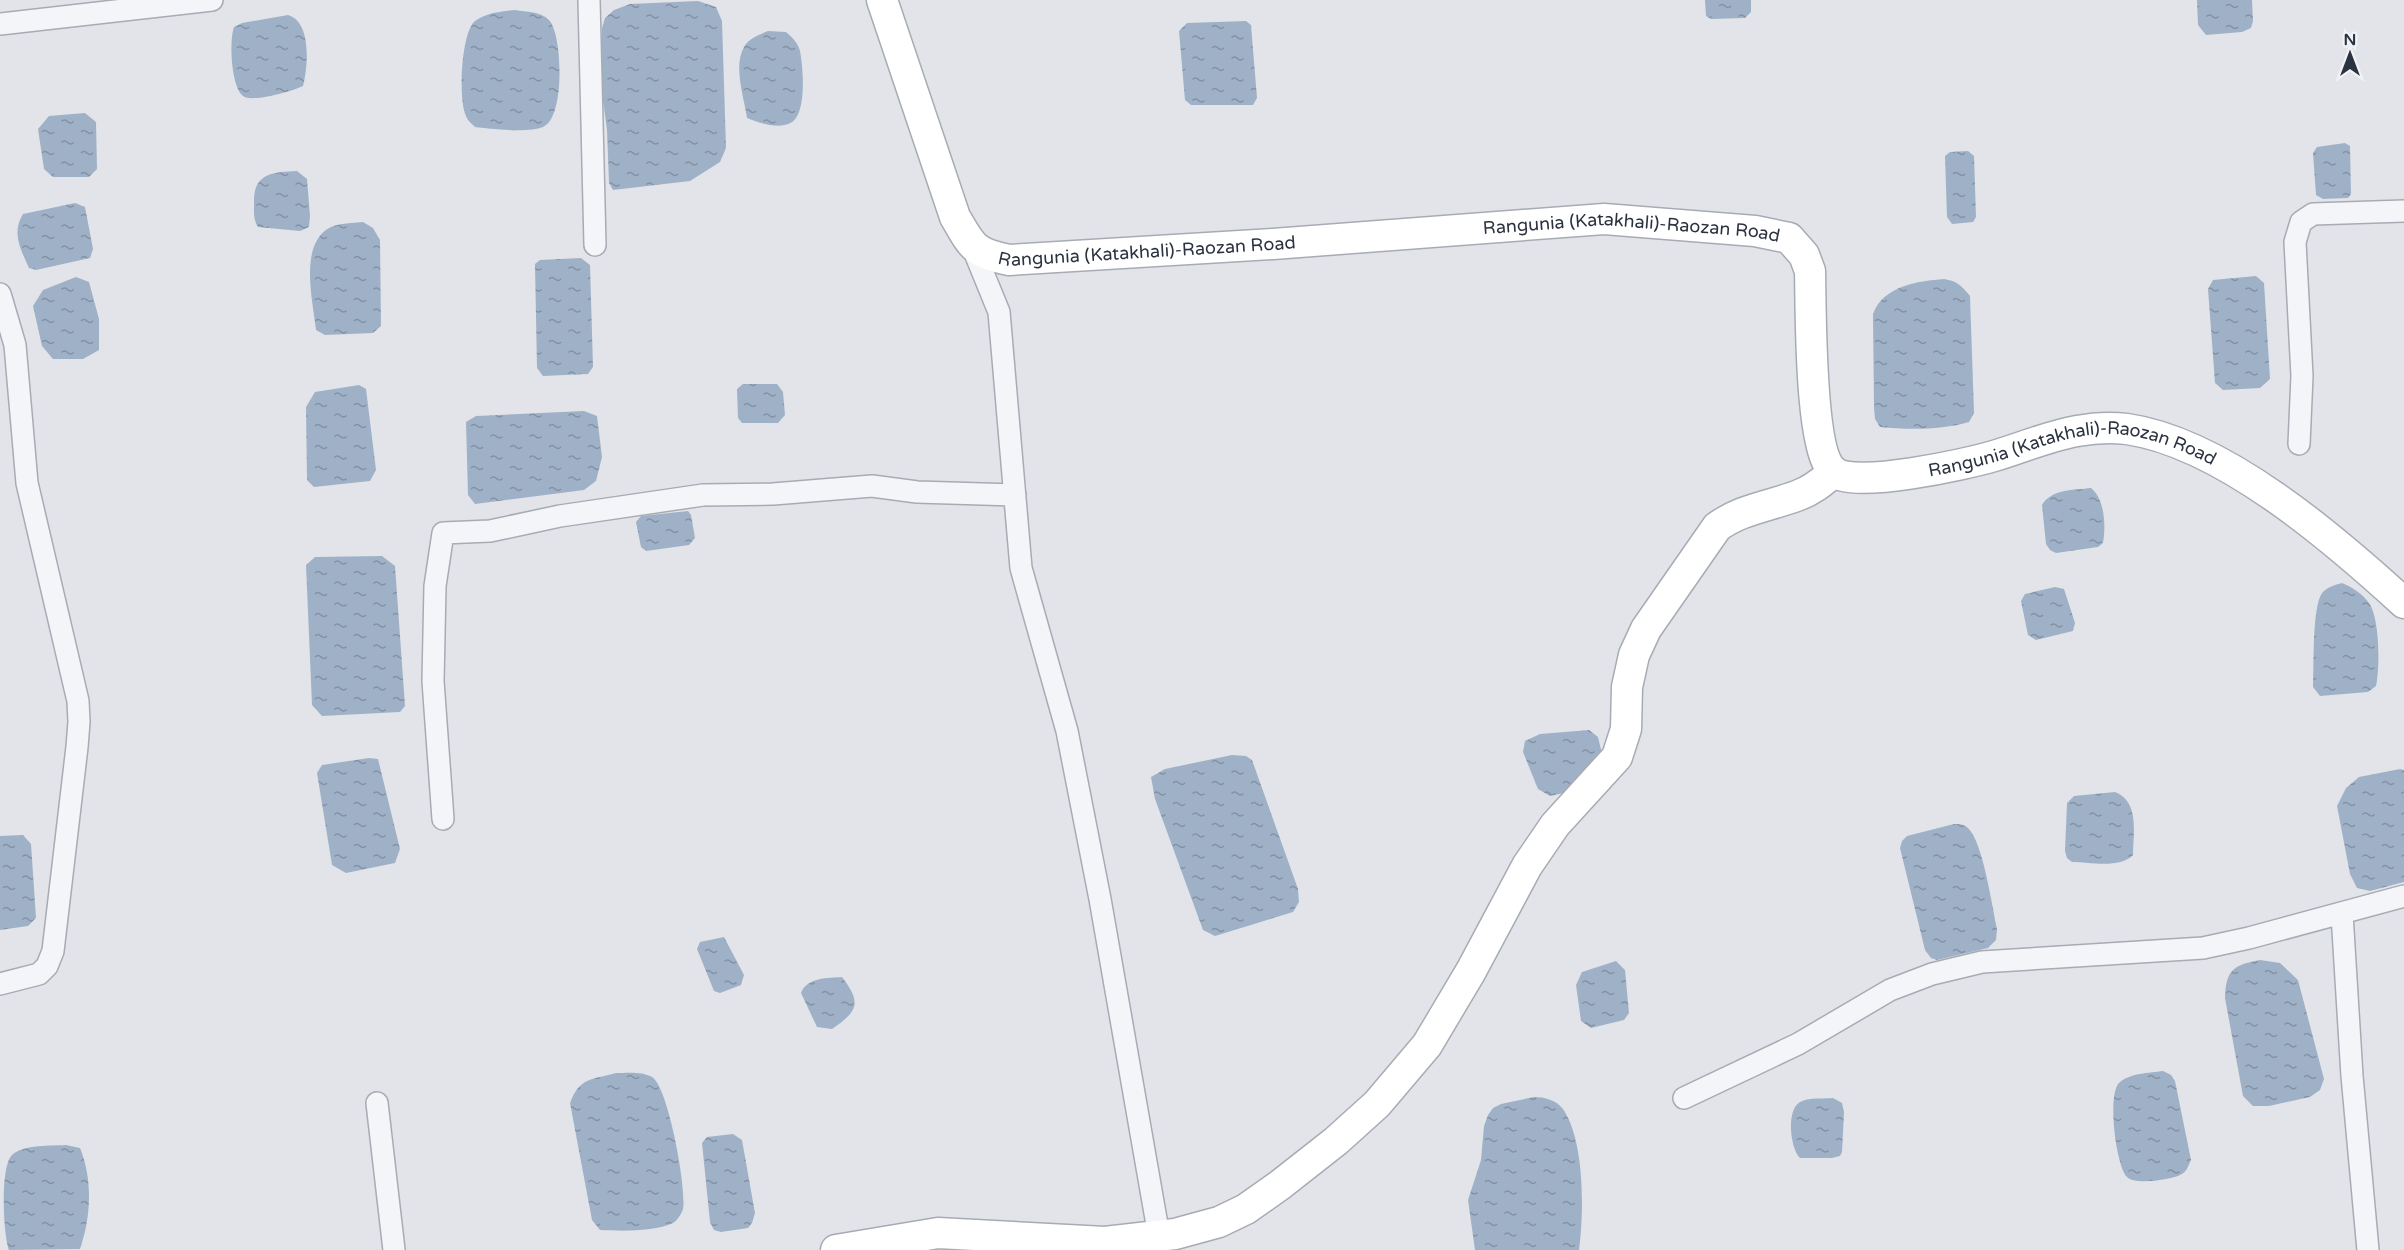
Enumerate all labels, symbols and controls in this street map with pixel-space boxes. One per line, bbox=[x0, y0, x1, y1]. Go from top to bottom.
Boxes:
north arrow bbox=[2320, 24, 2380, 84]
text: N bbox=[2344, 30, 2356, 50]
street label: Rangunia (Katakhali)-Raozan Road bbox=[1482, 208, 1782, 247]
street label: Rangunia (Katakhali)-Raozan Road bbox=[996, 231, 1296, 271]
text: Rangunia (Katakhali)-Raozan Road bbox=[1926, 417, 2220, 481]
street label: Rangunia (Katakhali)-Raozan Road bbox=[1922, 455, 2220, 481]

